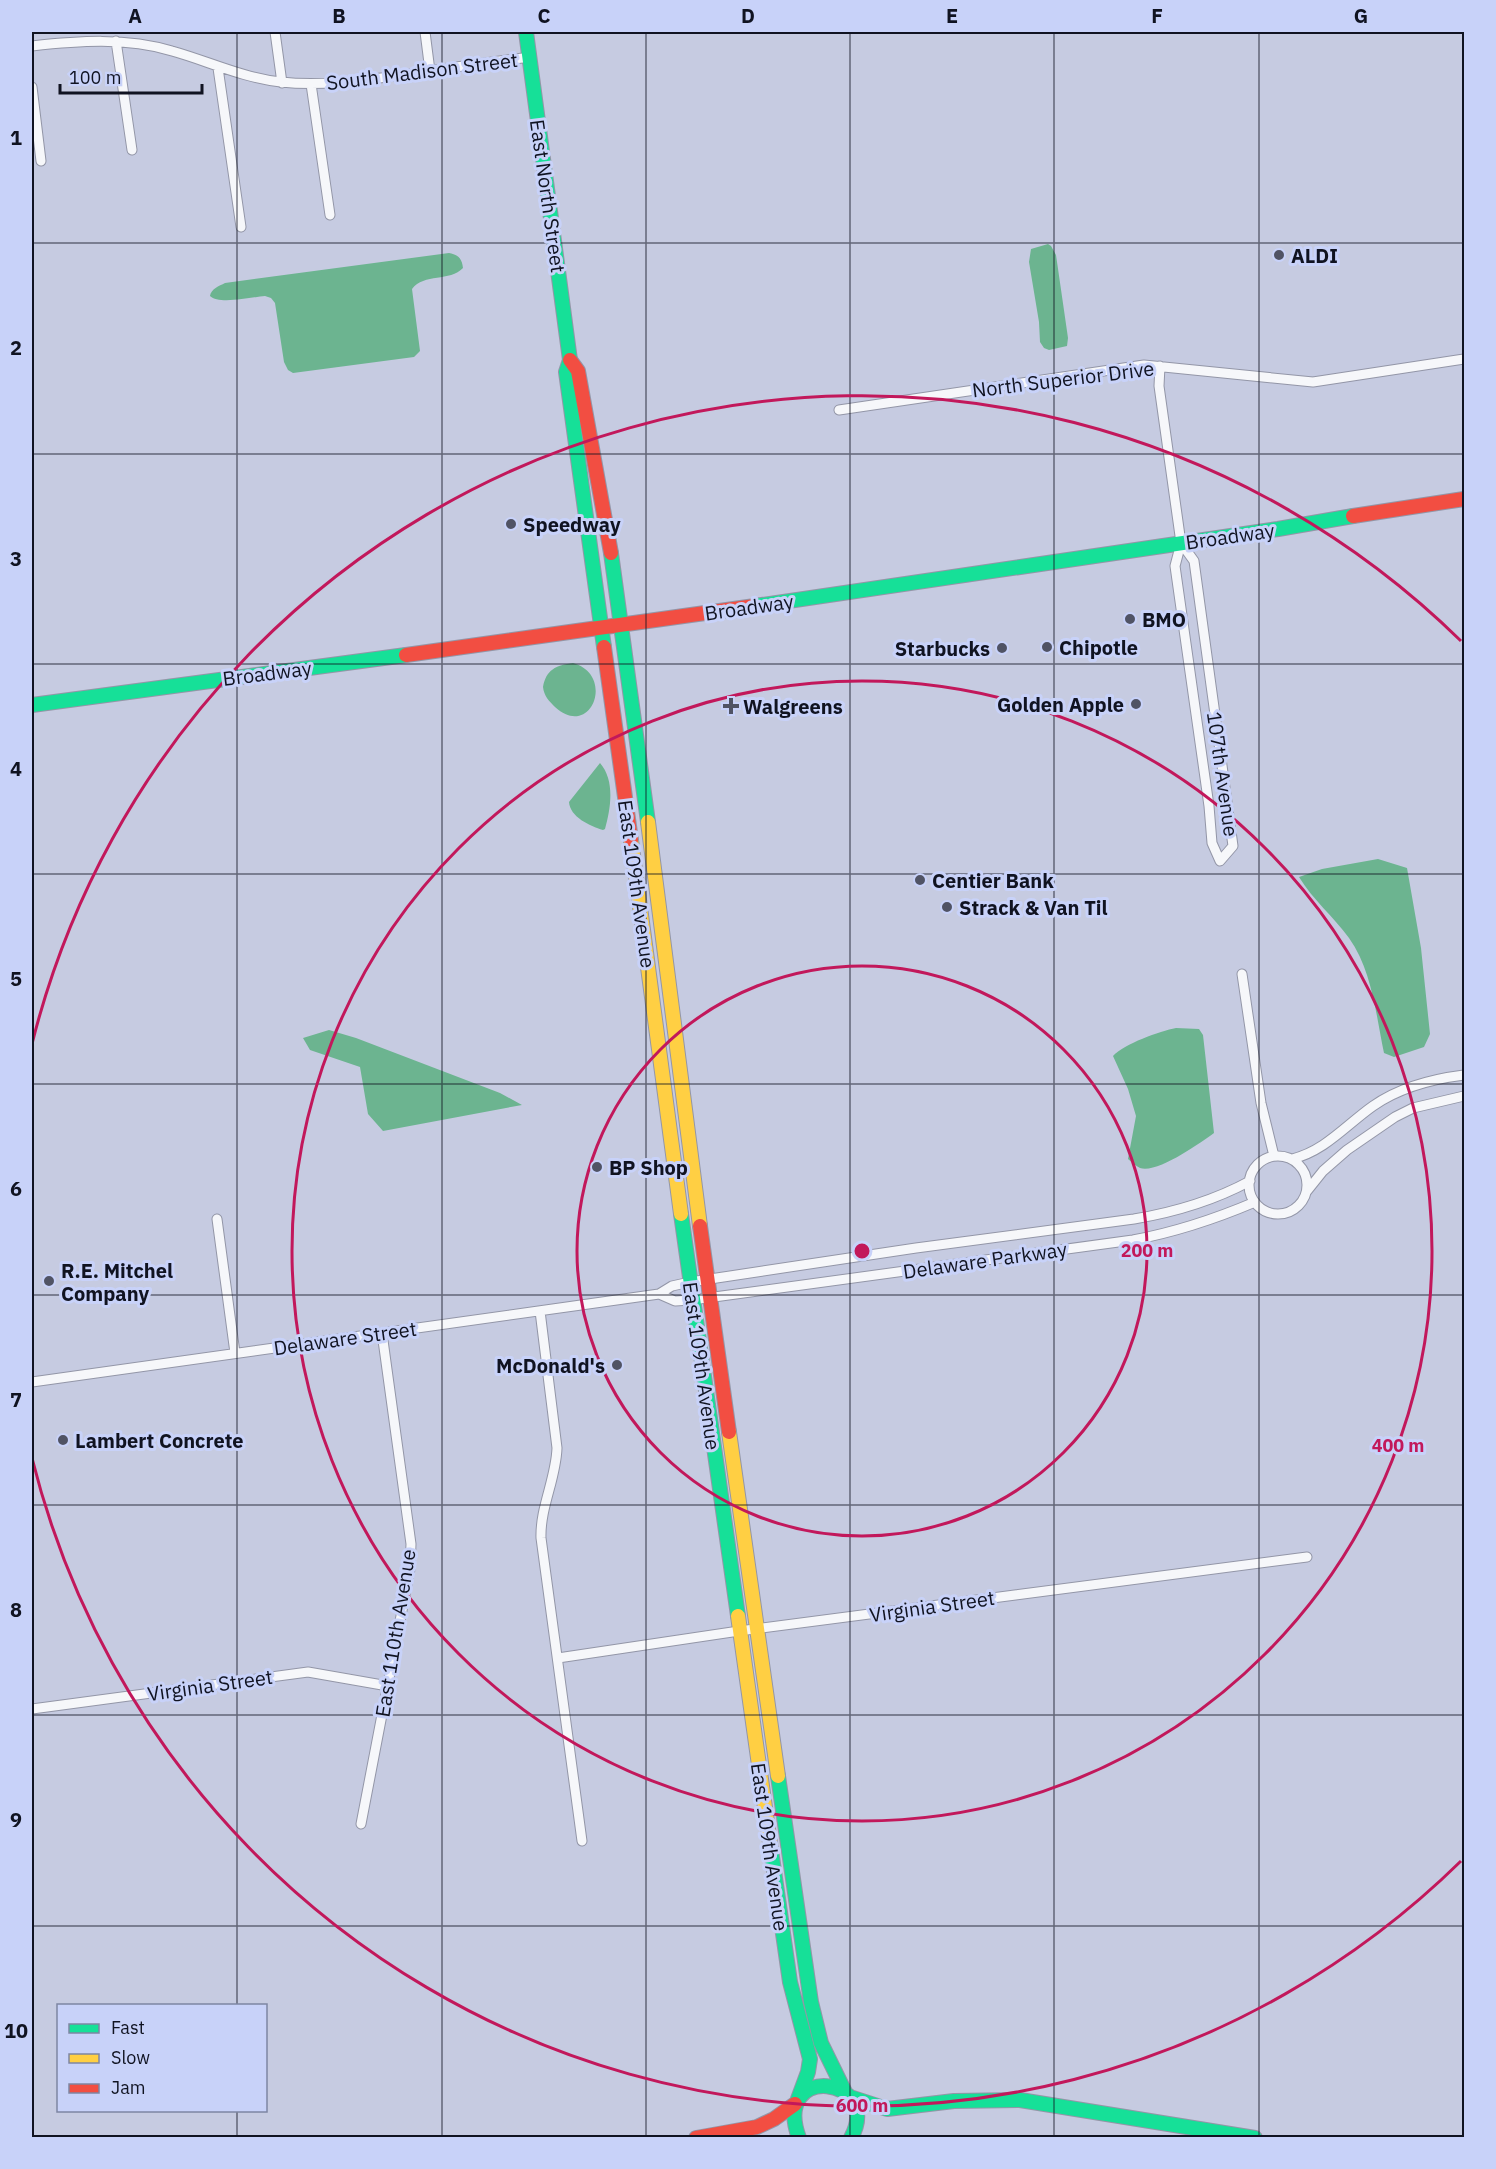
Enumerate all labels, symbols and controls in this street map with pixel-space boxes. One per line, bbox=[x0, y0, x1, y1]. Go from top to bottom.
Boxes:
text: A bbox=[128, 2, 142, 29]
text: B bbox=[332, 2, 346, 29]
text: C bbox=[537, 2, 551, 29]
text: D bbox=[741, 2, 755, 29]
text: E bbox=[946, 2, 958, 29]
text: F bbox=[1151, 2, 1163, 29]
text: G bbox=[1354, 2, 1368, 29]
street label: South Madison Street bbox=[325, 46, 519, 96]
scale bar bbox=[60, 57, 202, 95]
text: 100 m bbox=[69, 66, 121, 89]
street label: East North Street bbox=[524, 118, 572, 274]
text: 1 bbox=[10, 124, 22, 151]
place label: ALDI bbox=[1291, 242, 1338, 269]
marker: ALDI bbox=[1272, 248, 1286, 262]
text: 2 bbox=[10, 334, 22, 361]
street label: North Superior Drive bbox=[970, 354, 1156, 404]
place label: Speedway bbox=[523, 511, 621, 538]
street label: Broadway bbox=[1184, 516, 1276, 556]
marker: Speedway bbox=[504, 517, 518, 531]
text: 3 bbox=[10, 545, 22, 572]
street label: Broadway bbox=[703, 587, 795, 627]
place label: BMO bbox=[1142, 606, 1186, 633]
marker: BMO bbox=[1123, 612, 1137, 626]
place label: Chipotle bbox=[1059, 634, 1138, 661]
place label: Starbucks bbox=[895, 635, 990, 662]
marker: Chipotle bbox=[1040, 640, 1054, 654]
marker: Starbucks bbox=[995, 641, 1009, 655]
street label: Broadway bbox=[221, 654, 313, 692]
place label: Golden Apple bbox=[997, 691, 1124, 718]
place label: Walgreens bbox=[743, 693, 843, 720]
marker: Golden Apple bbox=[1129, 697, 1143, 711]
marker: Walgreens bbox=[724, 699, 738, 713]
street label: 107th Avenue bbox=[1201, 710, 1245, 838]
text: 4 bbox=[10, 755, 22, 782]
street label: East 109th Avenue bbox=[612, 798, 662, 970]
place label: Centier Bank bbox=[932, 867, 1054, 894]
marker: Centier Bank bbox=[913, 873, 927, 887]
place label: Strack & Van Til bbox=[959, 894, 1108, 921]
marker: Strack & Van Til bbox=[940, 900, 954, 914]
text: 5 bbox=[10, 965, 22, 992]
place label: BP Shop bbox=[609, 1154, 688, 1181]
marker: BP Shop bbox=[590, 1160, 604, 1174]
text: 6 bbox=[10, 1175, 22, 1202]
street label: Delaware Parkway bbox=[901, 1235, 1069, 1285]
text: 200 m bbox=[1121, 1239, 1173, 1262]
centre of rings bbox=[852, 1241, 872, 1261]
place label: R.E. Mitchel Company bbox=[61, 1257, 173, 1307]
marker: R.E. Mitchel Company bbox=[42, 1274, 56, 1288]
street label: East 109th Avenue bbox=[677, 1280, 727, 1452]
street label: Delaware Street bbox=[272, 1315, 418, 1361]
place label: McDonald's bbox=[496, 1352, 605, 1379]
marker: McDonald's bbox=[610, 1358, 624, 1372]
text: 7 bbox=[10, 1386, 22, 1413]
place label: Lambert Concrete bbox=[75, 1427, 243, 1454]
marker: Lambert Concrete bbox=[56, 1433, 70, 1447]
text: 400 m bbox=[1372, 1434, 1424, 1457]
street label: East 110th Avenue bbox=[368, 1547, 422, 1719]
street label: Virginia Street bbox=[868, 1584, 996, 1628]
text: 8 bbox=[10, 1596, 22, 1623]
street label: Virginia Street bbox=[146, 1663, 274, 1707]
street label: East 109th Avenue bbox=[745, 1761, 795, 1933]
text: 9 bbox=[10, 1806, 22, 1833]
legend bbox=[57, 2004, 267, 2112]
text: Fast bbox=[111, 2016, 145, 2039]
text: 10 bbox=[4, 2017, 28, 2044]
text: Slow bbox=[111, 2046, 150, 2069]
text: Jam bbox=[111, 2076, 146, 2099]
text: 600 m bbox=[836, 2094, 888, 2117]

